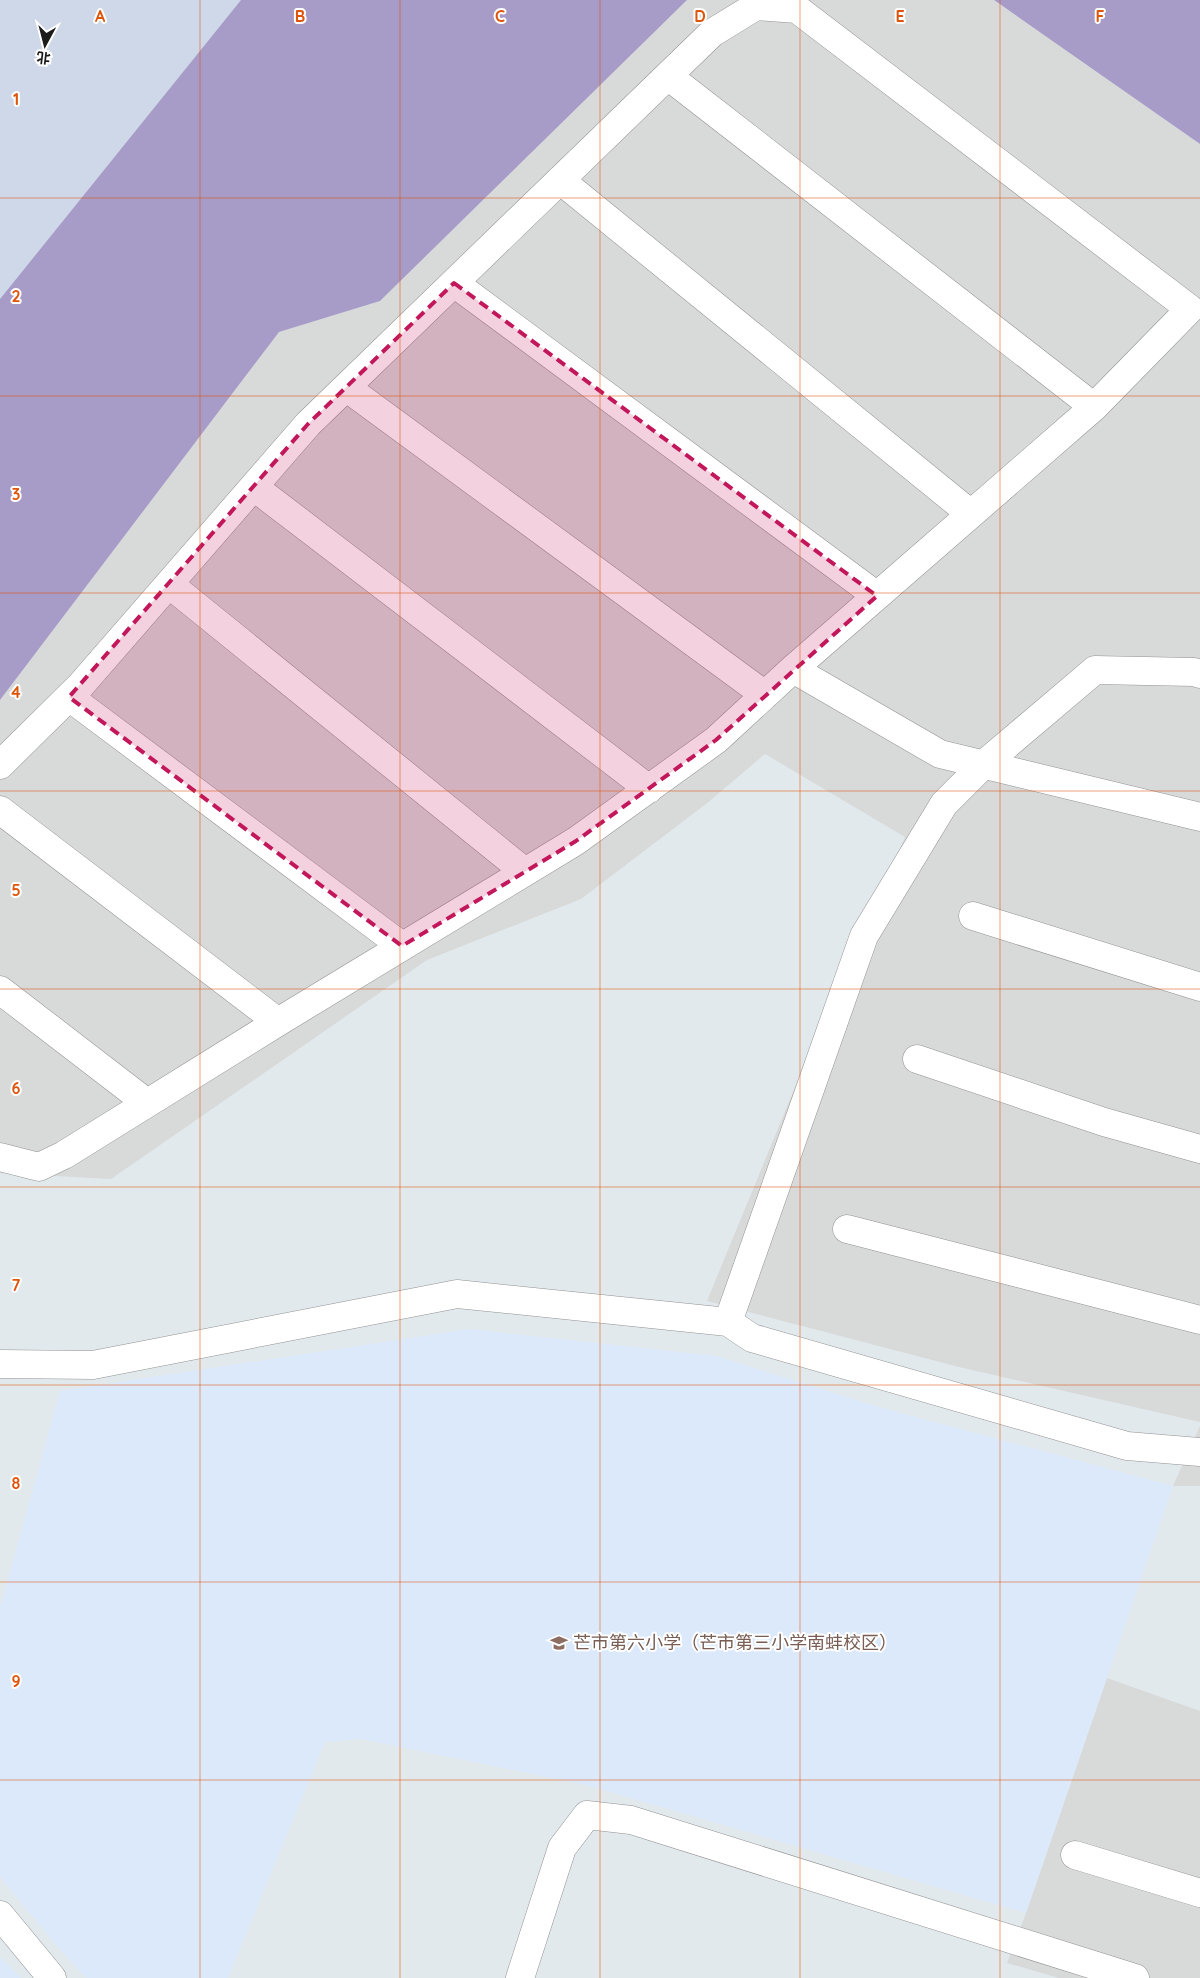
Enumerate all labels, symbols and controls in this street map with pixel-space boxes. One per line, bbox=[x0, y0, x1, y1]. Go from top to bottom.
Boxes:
text: A bbox=[95, 6, 106, 26]
text: B bbox=[295, 6, 305, 26]
text: C bbox=[495, 6, 505, 26]
text: D bbox=[694, 6, 706, 26]
text: E bbox=[895, 6, 905, 26]
text: F bbox=[1096, 6, 1105, 26]
north arrow bbox=[20, 20, 70, 70]
text: 北 bbox=[35, 48, 51, 68]
text: 1 bbox=[13, 89, 19, 109]
text: 2 bbox=[11, 286, 21, 306]
text: 3 bbox=[12, 484, 20, 504]
text: 4 bbox=[11, 682, 21, 702]
text: 5 bbox=[11, 880, 21, 900]
text: 6 bbox=[12, 1078, 21, 1098]
text: 7 bbox=[12, 1275, 21, 1295]
text: 8 bbox=[12, 1473, 21, 1493]
place label: 芒市第六小学（芒市第三小学南蚌校区） bbox=[573, 1631, 897, 1654]
school or university icon: 芒市第六小学（芒市第三小学南蚌校区） bbox=[549, 1633, 569, 1653]
text: 9 bbox=[11, 1671, 21, 1691]

